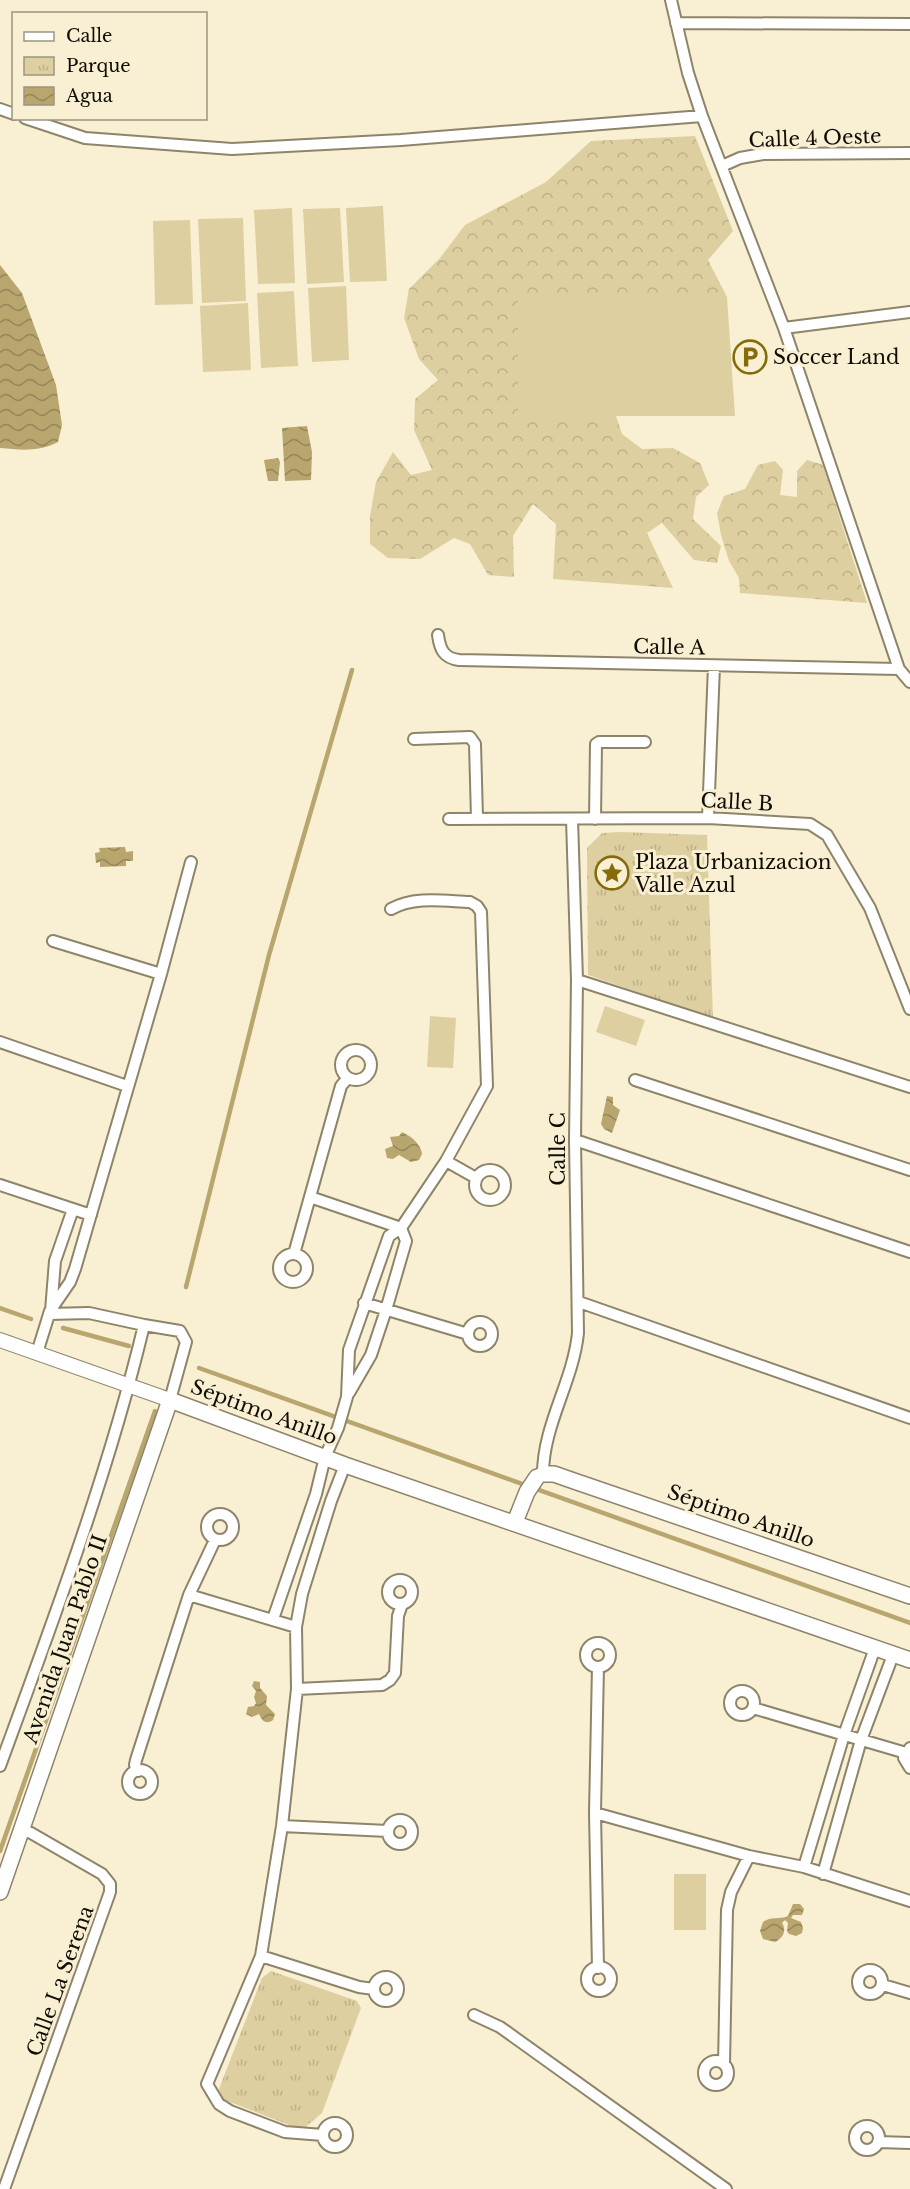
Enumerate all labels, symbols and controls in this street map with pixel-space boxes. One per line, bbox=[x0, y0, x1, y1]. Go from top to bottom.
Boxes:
legend bbox=[12, 12, 207, 120]
text: Calle bbox=[66, 25, 112, 47]
text: Parque bbox=[66, 55, 131, 77]
text: Agua bbox=[65, 85, 113, 107]
street label: Calle 4 Oeste bbox=[748, 124, 882, 152]
parking icon: Soccer Land bbox=[732, 339, 768, 375]
place label: Soccer Land bbox=[773, 345, 900, 369]
street label: Calle A bbox=[633, 634, 706, 660]
street label: Calle B bbox=[700, 788, 774, 816]
place label: Plaza Urbanizacion Valle Azul bbox=[634, 850, 832, 897]
place icon: Plaza Urbanizacion Valle Azul bbox=[594, 855, 630, 891]
street label: Calle C bbox=[546, 1112, 570, 1186]
street label: Séptimo Anillo bbox=[188, 1374, 340, 1450]
street label: Séptimo Anillo bbox=[664, 1480, 818, 1552]
street label: Avenida Juan Pablo II bbox=[18, 1531, 112, 1748]
street label: Calle La Serena bbox=[22, 1902, 99, 2060]

